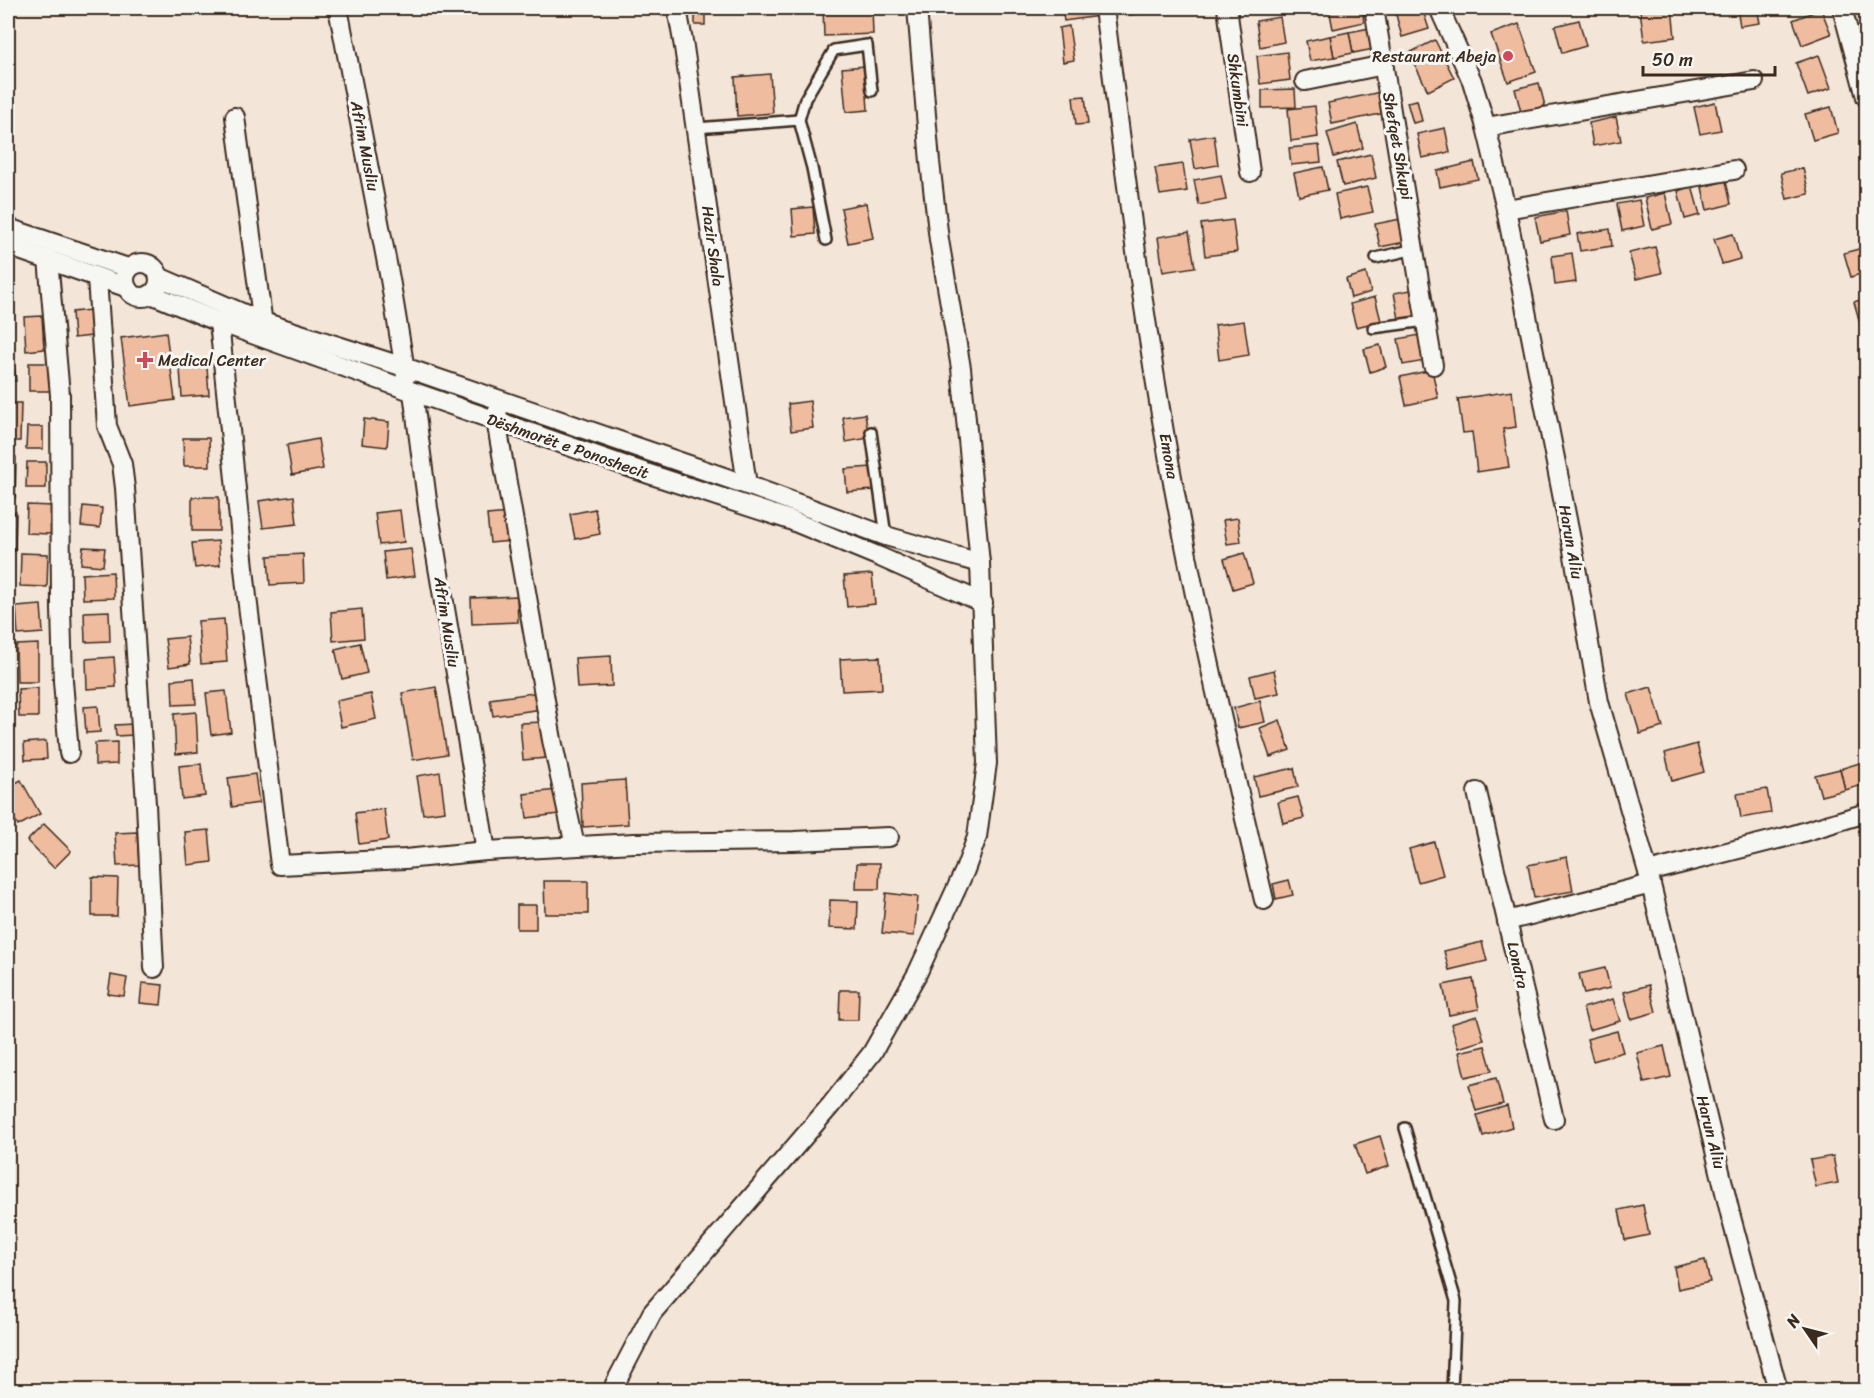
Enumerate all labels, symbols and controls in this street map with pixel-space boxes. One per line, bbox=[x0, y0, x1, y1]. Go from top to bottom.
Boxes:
scale bar bbox=[1643, 39, 1775, 77]
place label: Restaurant Abeja bbox=[1372, 42, 1496, 71]
text: 50 m bbox=[1652, 44, 1693, 76]
marker: Restaurant Abeja bbox=[1501, 49, 1515, 63]
street label: Shkumbini bbox=[1218, 51, 1258, 129]
street label: Shefqet Shkupi bbox=[1374, 90, 1422, 203]
street label: Afrim Musliu bbox=[342, 97, 388, 194]
street label: Hazir Shala bbox=[693, 204, 733, 288]
place label: Medical Center bbox=[158, 346, 267, 375]
marker: Medical Center bbox=[136, 351, 154, 369]
street label: Dëshmorët e Ponoshecit bbox=[483, 405, 653, 487]
street label: Emona bbox=[1151, 431, 1187, 482]
street label: Harun Aliu bbox=[1550, 502, 1592, 582]
street label: Afrim Musliu bbox=[425, 574, 469, 670]
street label: Londra bbox=[1499, 939, 1538, 992]
street label: Harun Aliu bbox=[1688, 1092, 1734, 1172]
north arrow bbox=[1775, 1299, 1835, 1359]
text: N bbox=[1777, 1307, 1809, 1334]

